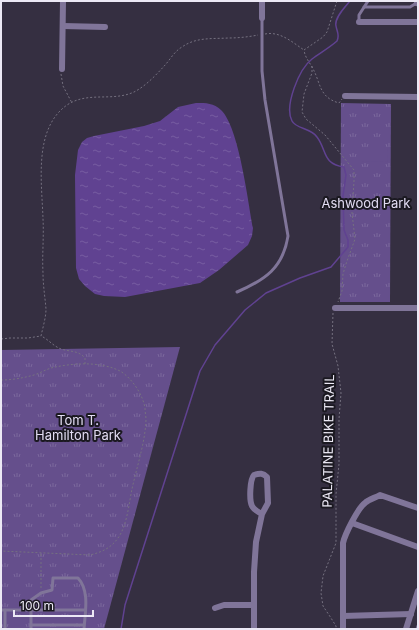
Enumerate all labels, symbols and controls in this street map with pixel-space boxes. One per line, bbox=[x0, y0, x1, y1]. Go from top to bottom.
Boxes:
park label: Ashwood Park bbox=[322, 195, 410, 211]
street label: PALATINE BIKE TRAIL bbox=[319, 374, 337, 508]
park label: Tom T. Hamilton Park bbox=[35, 412, 121, 443]
scale bar bbox=[14, 592, 93, 618]
text: 100 m bbox=[20, 598, 54, 613]

